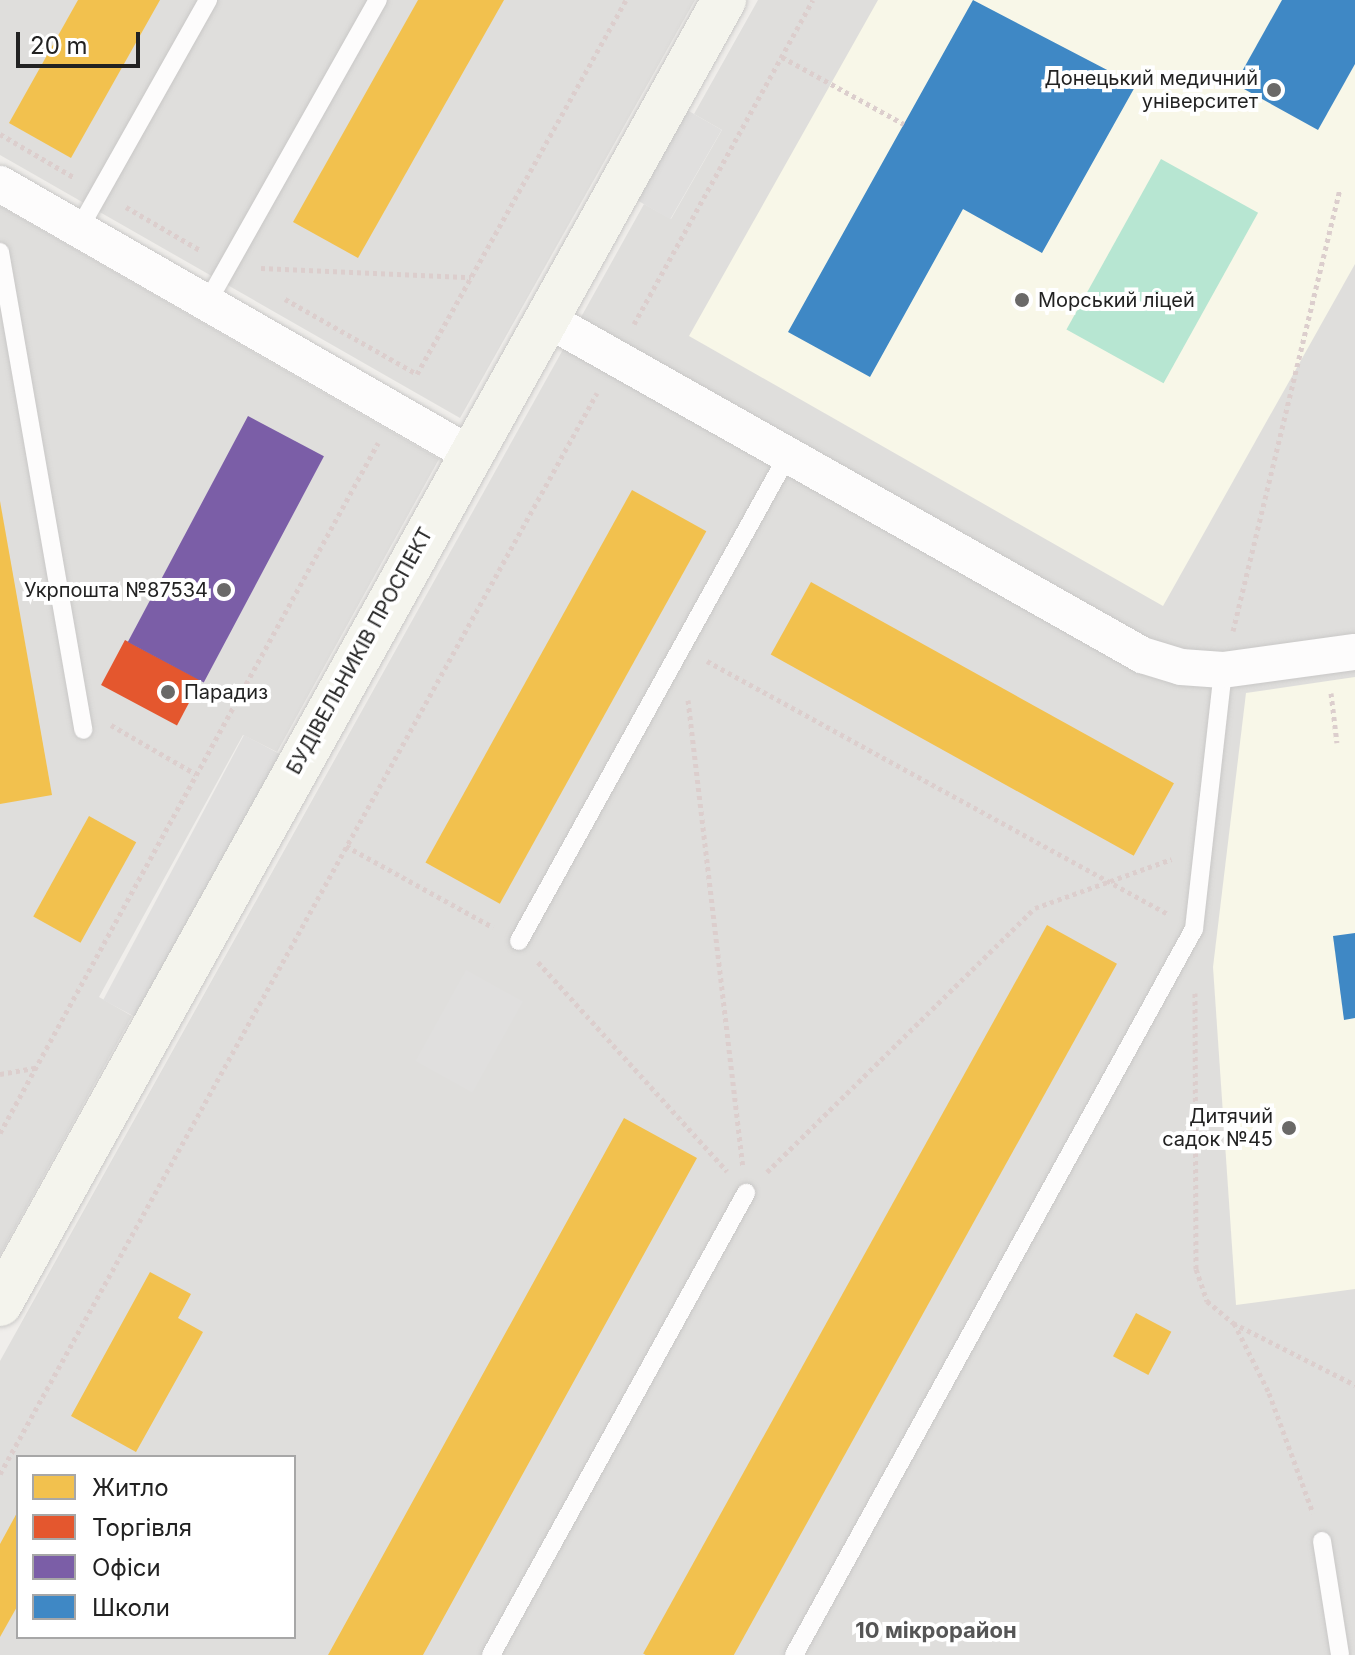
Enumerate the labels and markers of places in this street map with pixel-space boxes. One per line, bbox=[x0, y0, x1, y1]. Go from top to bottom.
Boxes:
place label: Донецький медичний університет bbox=[1044, 66, 1258, 113]
marker: Донецький медичний університет bbox=[1265, 81, 1283, 99]
place label: Морський ліцей bbox=[1038, 288, 1195, 312]
marker: Морський ліцей bbox=[1013, 291, 1031, 309]
place label: Укрпошта №87534 bbox=[24, 578, 208, 602]
marker: Укрпошта №87534 bbox=[215, 581, 233, 599]
place label: Парадиз bbox=[184, 680, 268, 704]
marker: Парадиз bbox=[159, 683, 177, 701]
place label: Дитячий садок №45 bbox=[1162, 1104, 1273, 1151]
marker: Дитячий садок №45 bbox=[1280, 1119, 1298, 1137]

